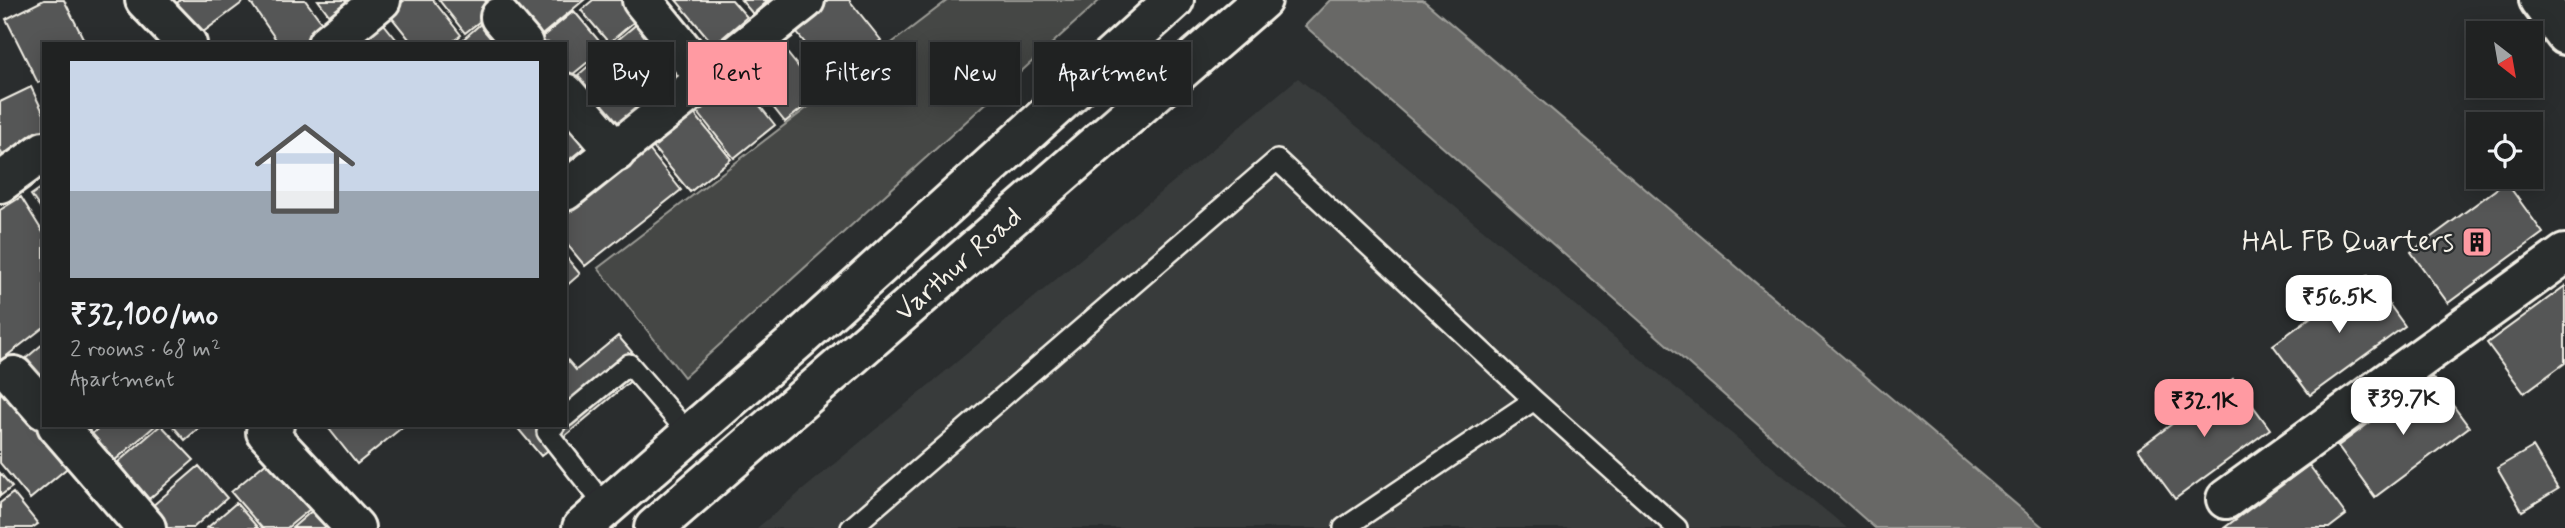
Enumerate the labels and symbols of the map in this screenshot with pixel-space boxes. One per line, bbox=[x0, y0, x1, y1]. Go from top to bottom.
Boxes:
north arrow bbox=[2466, 21, 2543, 98]
street label: Varthur Road bbox=[887, 199, 1031, 331]
place label: HAL FB Quarters bbox=[2242, 224, 2454, 261]
building icon: HAL FB Quarters bbox=[2460, 225, 2494, 259]
pin: ₹56.5K bbox=[2282, 276, 2396, 335]
pin: ₹39.7K bbox=[2346, 378, 2460, 437]
pin: ₹32.1K bbox=[2147, 380, 2261, 439]

